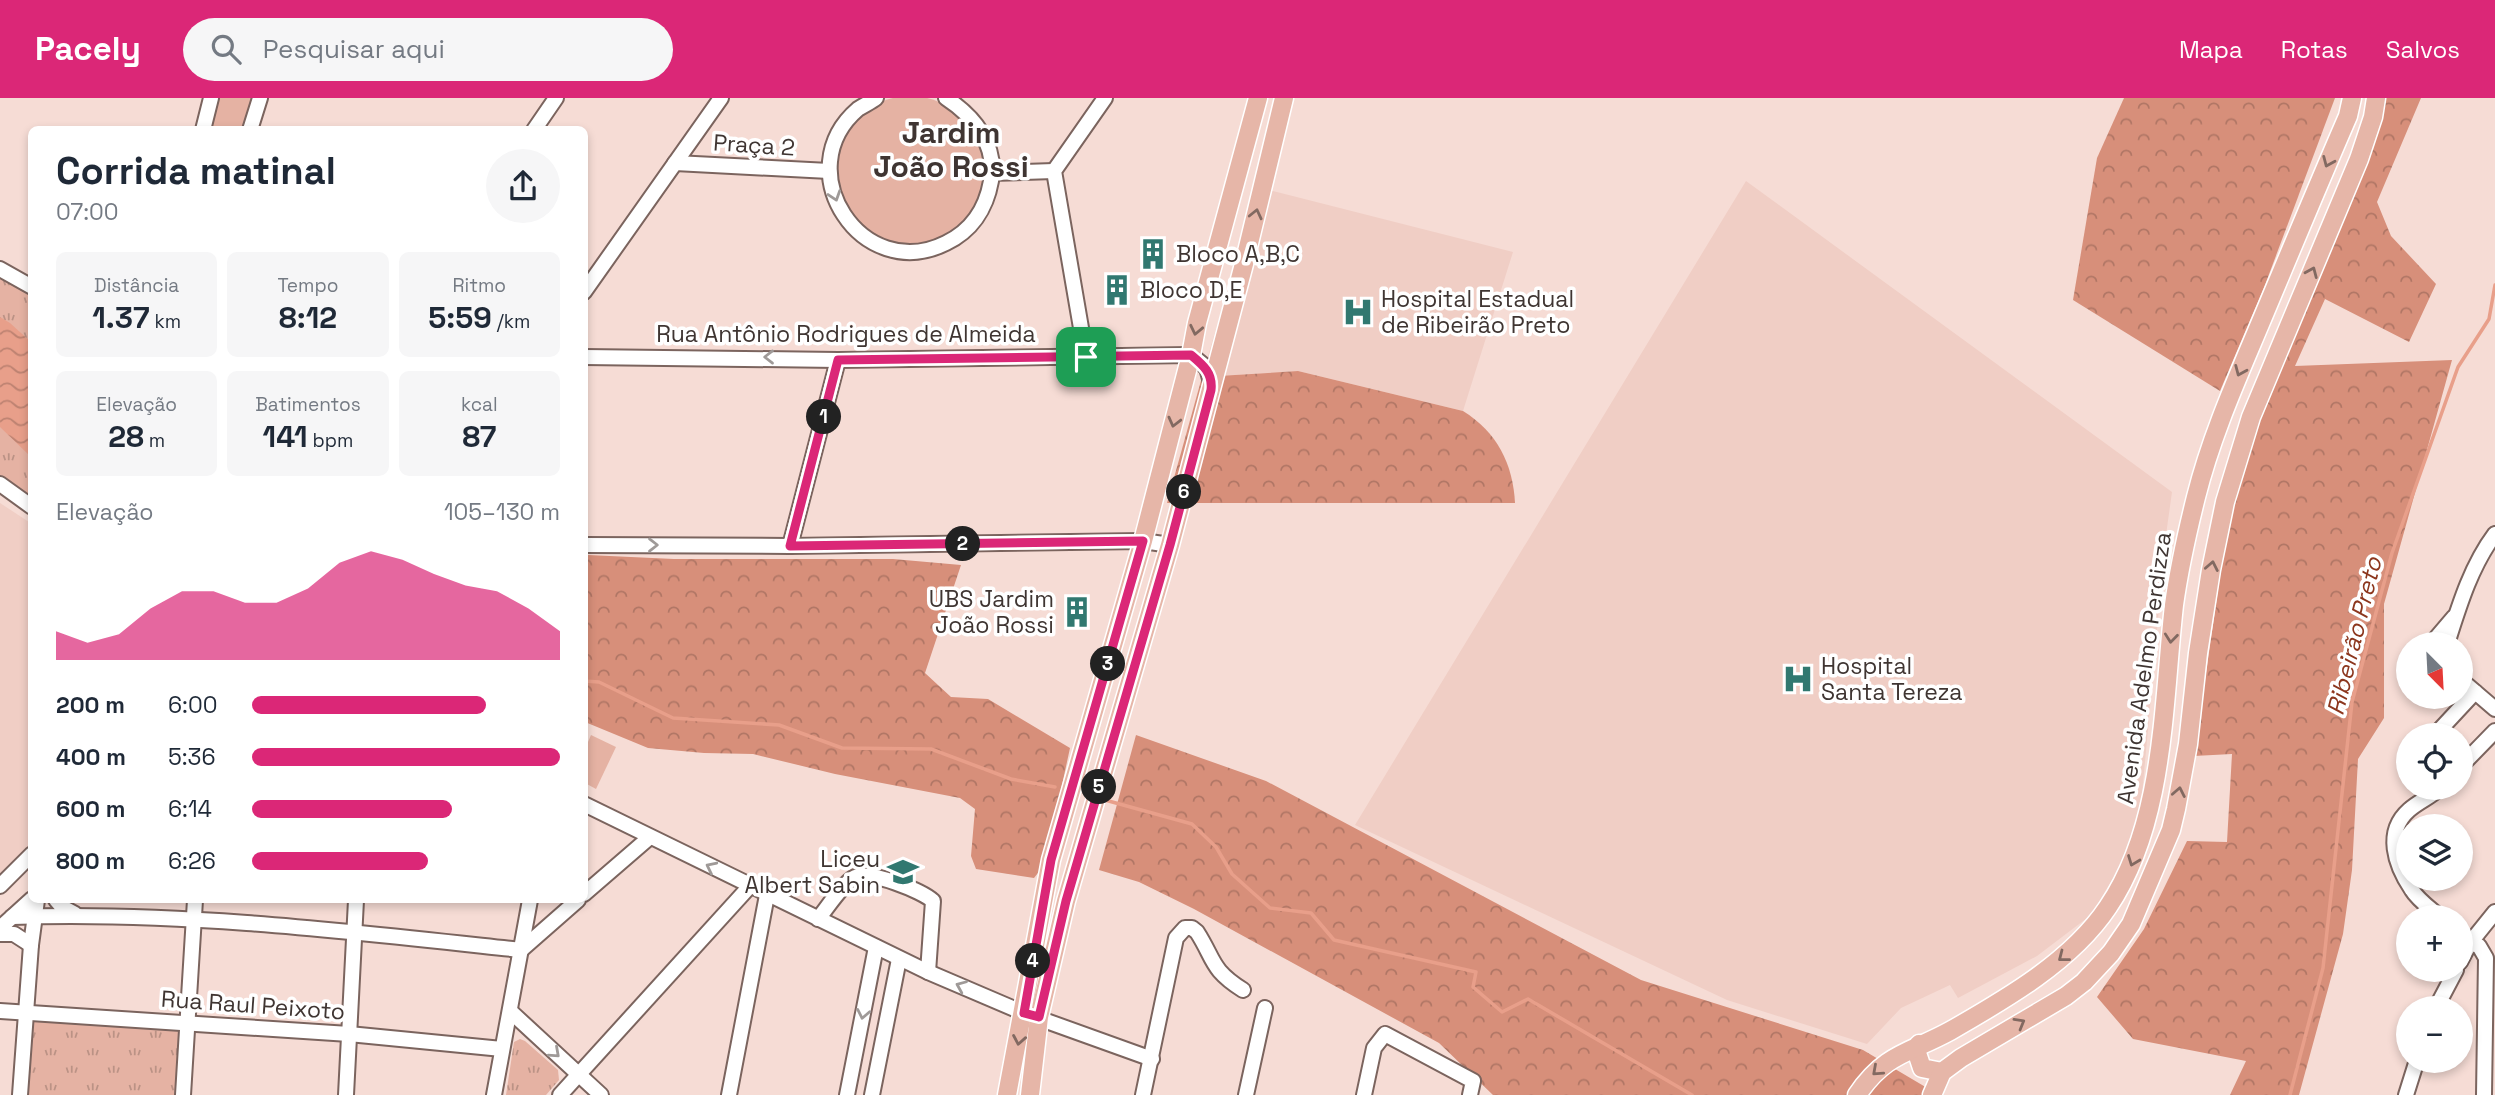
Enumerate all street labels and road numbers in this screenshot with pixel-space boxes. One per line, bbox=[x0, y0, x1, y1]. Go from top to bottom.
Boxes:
street label: Praça 2 bbox=[712, 127, 796, 163]
street label: Rua Antônio Rodrigues de Almeida bbox=[656, 319, 1036, 349]
street label: Avenida Adelmo Perdizza bbox=[2110, 530, 2178, 806]
street label: Rua Raul Peixoto bbox=[160, 984, 346, 1026]

